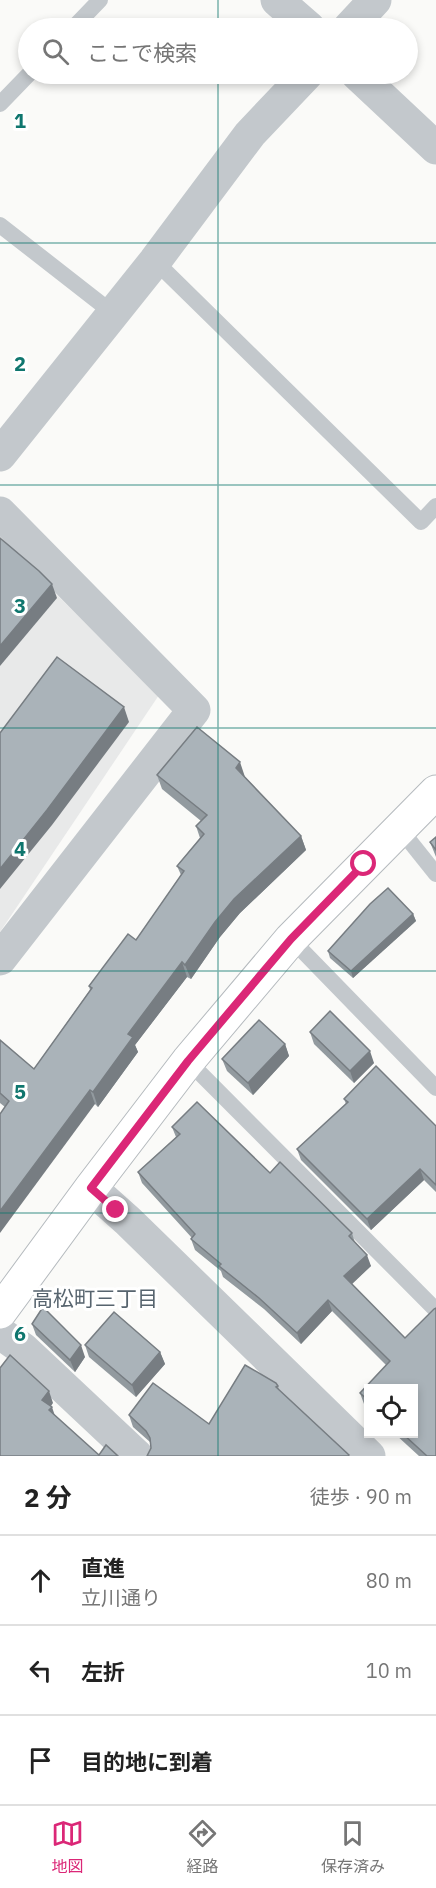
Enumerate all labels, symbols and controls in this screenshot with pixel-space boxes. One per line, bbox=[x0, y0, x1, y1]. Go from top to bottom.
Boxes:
search box bbox=[18, 18, 418, 84]
icon: search bbox=[39, 35, 72, 68]
text: ここで検索 bbox=[87, 38, 197, 67]
text: 1 bbox=[14, 107, 26, 134]
text: 2 bbox=[14, 350, 26, 377]
text: 3 bbox=[14, 592, 26, 619]
text: 4 bbox=[14, 835, 26, 862]
route start bbox=[350, 850, 376, 876]
text: 5 bbox=[14, 1078, 26, 1105]
route end bbox=[102, 1196, 128, 1222]
district label: 高松町三丁目 bbox=[32, 1284, 158, 1312]
text: 6 bbox=[14, 1320, 26, 1347]
map controls bbox=[364, 1384, 418, 1438]
button: locate bbox=[364, 1384, 418, 1438]
text: 2 分 bbox=[24, 1480, 72, 1514]
text: 徒歩 · 90 m bbox=[310, 1483, 412, 1510]
text: 直進 bbox=[81, 1553, 125, 1582]
icon: ahead bbox=[24, 1564, 57, 1597]
text: 80 m bbox=[366, 1567, 412, 1594]
text: 立川通り bbox=[81, 1584, 161, 1611]
icon: left bbox=[24, 1654, 57, 1687]
text: 左折 bbox=[81, 1657, 125, 1686]
text: 10 m bbox=[366, 1657, 412, 1684]
icon: arrive bbox=[24, 1744, 57, 1777]
text: 目的地に到着 bbox=[81, 1747, 213, 1776]
tab: 地図 bbox=[51, 1817, 84, 1877]
tab: 経路 bbox=[186, 1817, 219, 1877]
tab: 保存済み bbox=[321, 1817, 385, 1877]

